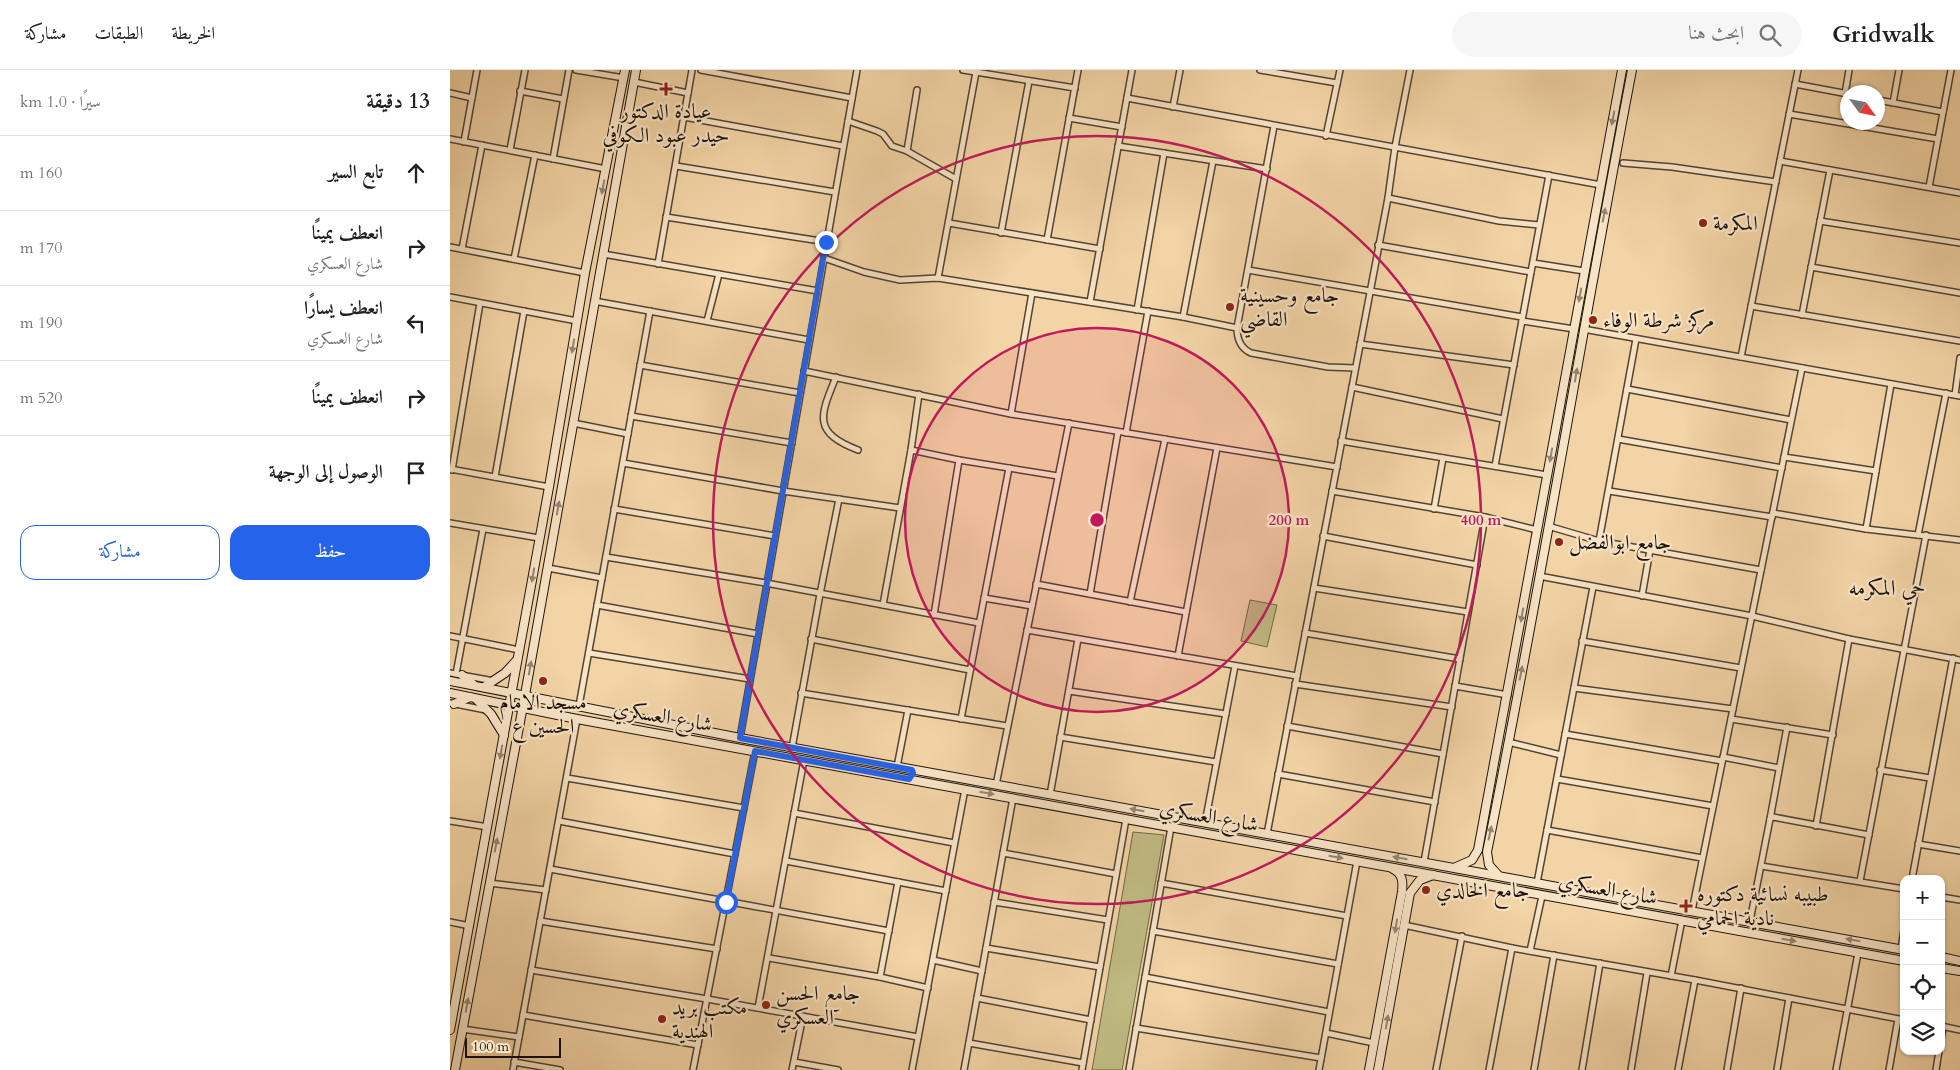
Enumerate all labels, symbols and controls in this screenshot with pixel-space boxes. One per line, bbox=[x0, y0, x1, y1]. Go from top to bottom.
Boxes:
search box bbox=[1452, 12, 1802, 57]
text: Gridwalk bbox=[1832, 18, 1935, 51]
text: ابحث هنا bbox=[1688, 20, 1744, 46]
text: مشاركة bbox=[25, 21, 66, 46]
text: الطبقات bbox=[94, 21, 143, 46]
text: الخريطة bbox=[171, 21, 215, 46]
icon: search bbox=[1756, 21, 1784, 49]
marker: عيادة الدكتور حيدر عبود الكوفي bbox=[659, 82, 673, 96]
north arrow bbox=[1840, 85, 1885, 130]
text: 13 دقيقة bbox=[366, 87, 430, 116]
text: سيرًا · 1.0 km bbox=[20, 91, 101, 113]
place label: عيادة الدكتور حيدر عبود الكوفي bbox=[603, 97, 729, 152]
one-way arrow bbox=[1609, 110, 1617, 126]
text: تابع السير bbox=[328, 159, 383, 185]
icon: ahead bbox=[402, 159, 430, 187]
text: 160 m bbox=[20, 162, 62, 184]
one-way arrow bbox=[598, 179, 606, 195]
one-way arrow bbox=[1601, 207, 1609, 223]
place label: المكرمة bbox=[1713, 209, 1758, 238]
marker: المكرمة bbox=[1697, 217, 1709, 229]
text: انعطف يمينًا bbox=[312, 220, 383, 246]
route end bbox=[815, 231, 838, 254]
icon: right bbox=[402, 234, 430, 262]
text: 170 m bbox=[20, 237, 62, 259]
text: شارع العسكري bbox=[307, 253, 383, 275]
place label: جامع وحسينية القاضي bbox=[1240, 281, 1339, 339]
one-way arrow bbox=[1576, 287, 1584, 303]
text: انعطف يسارًا bbox=[304, 295, 383, 321]
marker: جامع وحسينية القاضي bbox=[1224, 301, 1236, 313]
place label: مركز شرطة الوفاء bbox=[1603, 306, 1714, 335]
icon: left bbox=[402, 309, 430, 337]
text: 190 m bbox=[20, 312, 62, 334]
marker: مركز شرطة الوفاء bbox=[1587, 314, 1599, 326]
text: شارع العسكري bbox=[307, 328, 383, 350]
one-way arrow bbox=[568, 339, 576, 355]
one-way arrow bbox=[1572, 367, 1580, 383]
text: انعطف يمينًا bbox=[312, 384, 383, 410]
icon: right bbox=[402, 384, 430, 412]
text: 520 m bbox=[20, 387, 62, 409]
one-way arrow bbox=[1546, 447, 1554, 463]
text: الوصول إلى الوجهة bbox=[269, 459, 383, 485]
icon: arrive bbox=[402, 459, 430, 487]
one-way arrow bbox=[555, 500, 563, 516]
text: 200 m bbox=[1269, 510, 1310, 530]
text: 400 m bbox=[1461, 510, 1502, 530]
centre of rings bbox=[1088, 511, 1106, 529]
button: مشاركة bbox=[20, 525, 220, 580]
button: حفظ bbox=[230, 525, 430, 580]
place label: جامع ابوالفضل bbox=[1569, 528, 1671, 561]
marker: جامع ابوالفضل bbox=[1553, 536, 1565, 548]
one-way arrow bbox=[528, 568, 536, 584]
district label: حي المكرمه bbox=[1849, 573, 1925, 606]
one-way arrow bbox=[1518, 607, 1526, 622]
one-way arrow bbox=[526, 660, 534, 676]
one-way arrow bbox=[1518, 665, 1526, 681]
marker: مسجد الامام الحسين ع bbox=[537, 675, 549, 687]
place label: مسجد الامام الحسين ع bbox=[499, 688, 587, 744]
street label: شارع العسكري bbox=[611, 694, 715, 742]
one-way arrow bbox=[496, 745, 504, 761]
one-way arrow bbox=[980, 790, 996, 798]
street label: شارع العسكري bbox=[1157, 794, 1261, 842]
one-way arrow bbox=[1129, 806, 1145, 814]
one-way arrow bbox=[1487, 824, 1495, 840]
one-way arrow bbox=[492, 837, 500, 853]
one-way arrow bbox=[1329, 854, 1345, 862]
one-way arrow bbox=[1392, 854, 1408, 862]
street label: شارع العسكري bbox=[1556, 867, 1660, 915]
map controls bbox=[1900, 875, 1945, 1055]
button: + bbox=[1900, 875, 1945, 920]
place label: جامع الخالدي bbox=[1436, 876, 1530, 909]
place label: طبيبه نسائية دكتوره نادية الحمامي bbox=[1697, 880, 1829, 935]
marker: جامع الخالدي bbox=[1420, 884, 1432, 896]
route start bbox=[715, 891, 738, 914]
marker: طبيبه نسائية دكتوره نادية الحمامي bbox=[1679, 899, 1693, 913]
one-way arrow bbox=[1392, 918, 1400, 934]
button: − bbox=[1900, 920, 1945, 965]
one-way arrow bbox=[1781, 936, 1796, 944]
one-way arrow bbox=[1844, 936, 1860, 944]
button: locate bbox=[1900, 965, 1945, 1010]
place label: جامع الحسن العسكري bbox=[776, 979, 860, 1033]
place label: مكتب بريد الهندية bbox=[672, 993, 747, 1046]
one-way arrow bbox=[463, 996, 471, 1012]
marker: جامع الحسن العسكري bbox=[760, 999, 772, 1011]
button: layers bbox=[1900, 1010, 1945, 1055]
marker: مكتب بريد الهندية bbox=[656, 1013, 668, 1025]
one-way arrow bbox=[1384, 1014, 1392, 1030]
scale bar bbox=[465, 1035, 561, 1058]
text: 100 m bbox=[472, 1037, 509, 1056]

